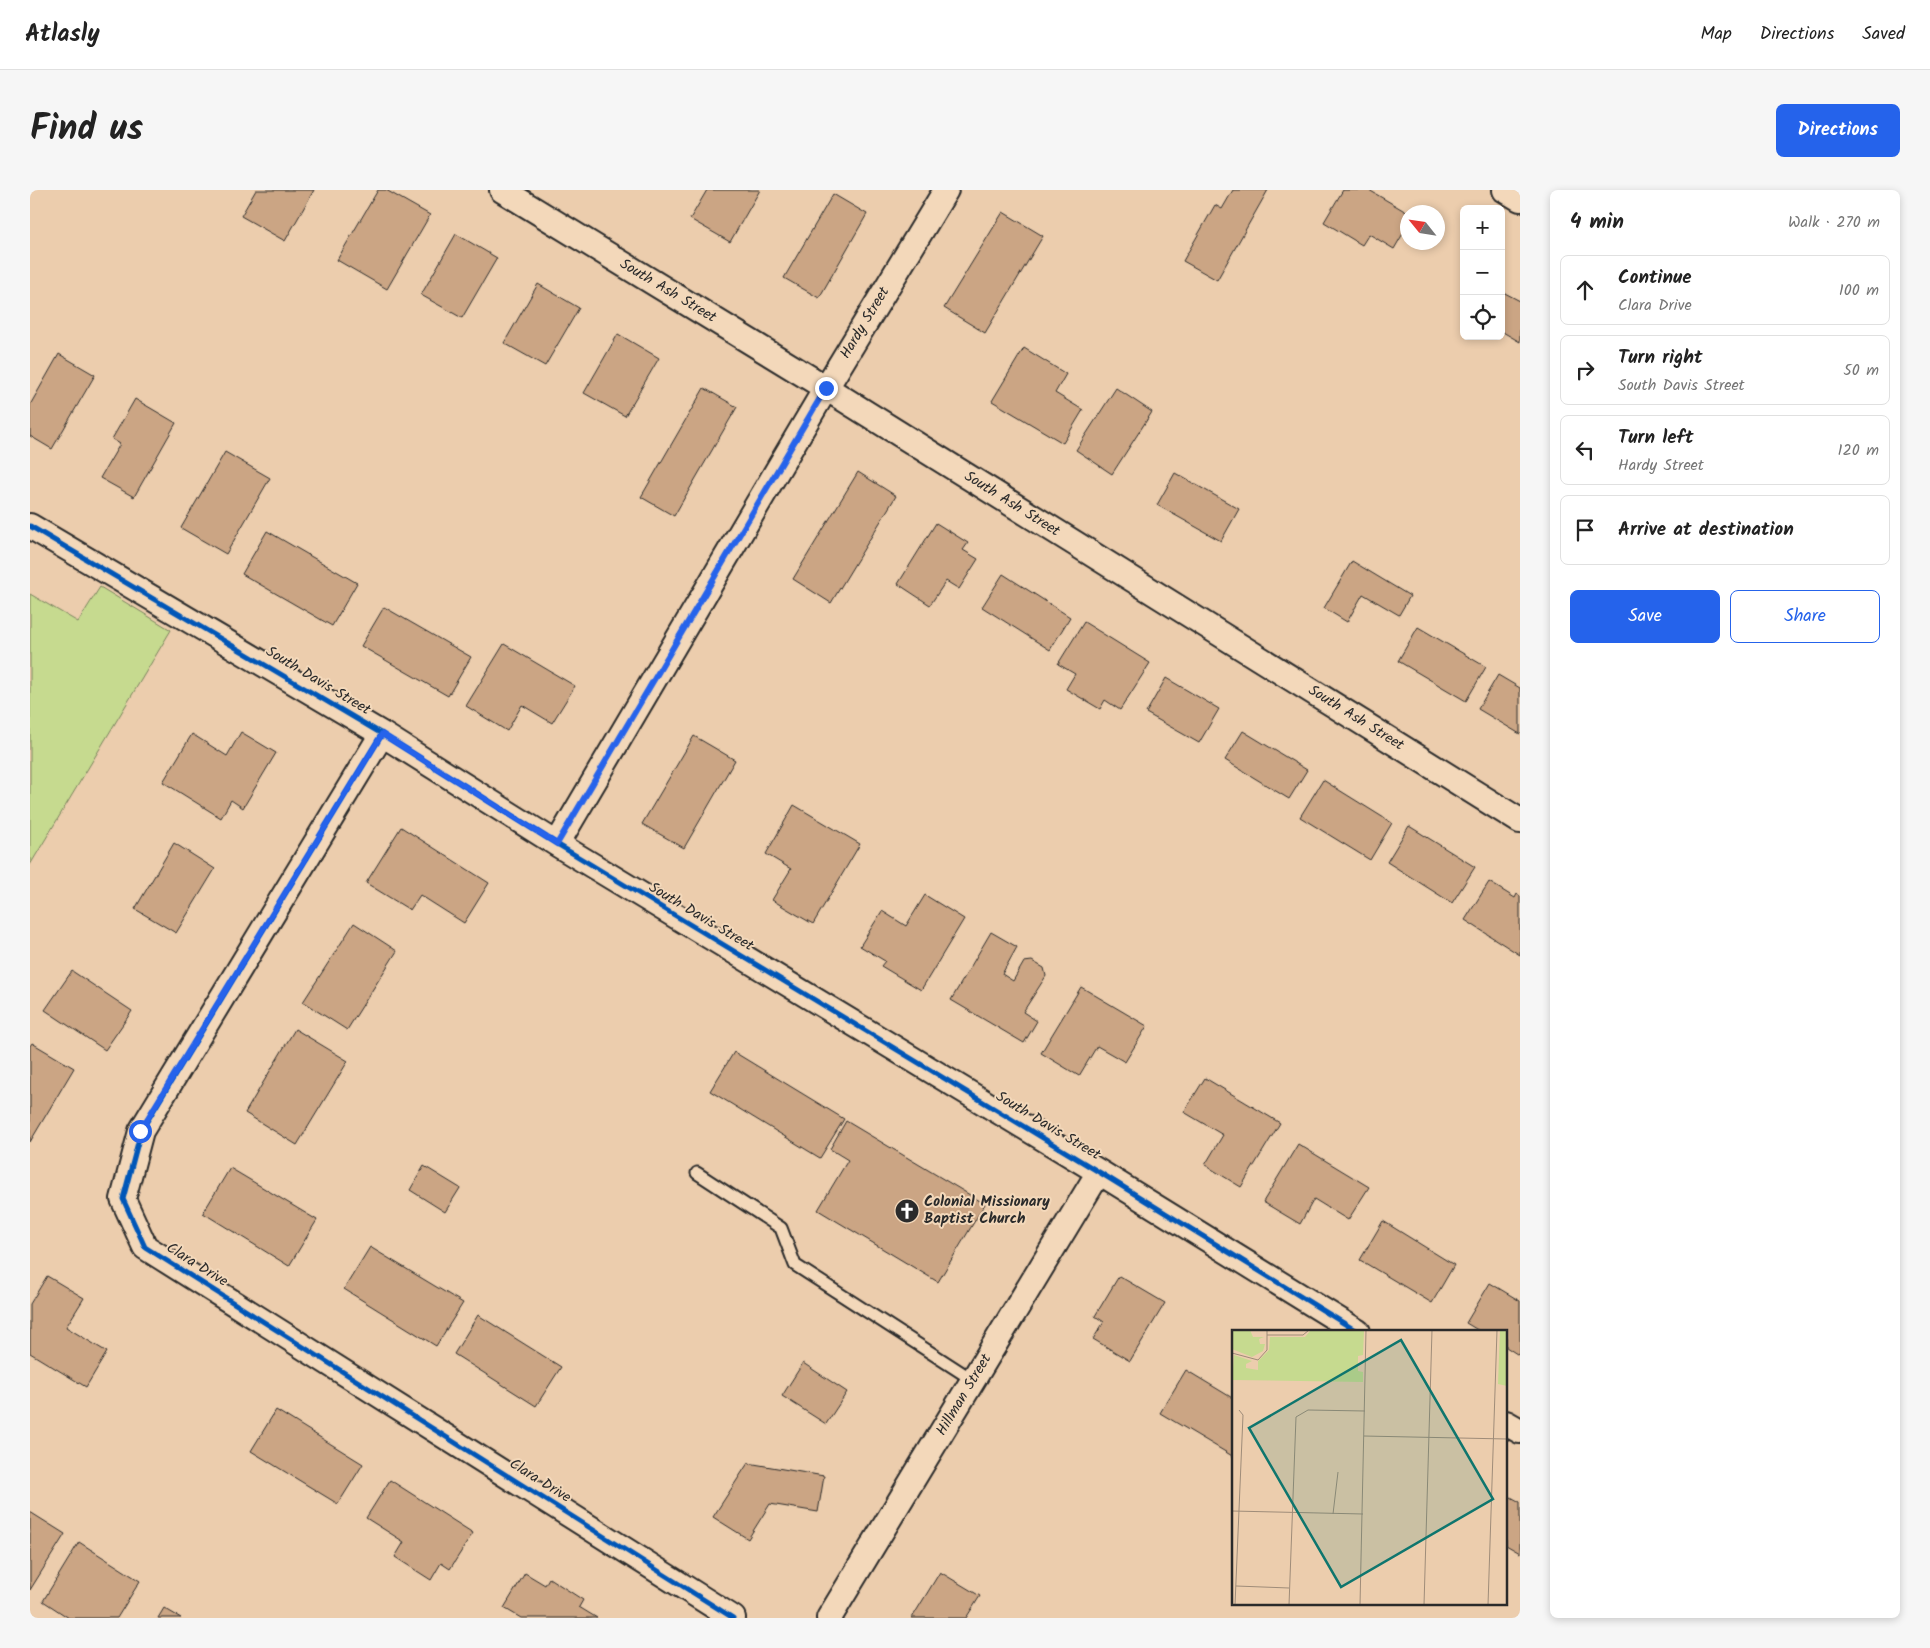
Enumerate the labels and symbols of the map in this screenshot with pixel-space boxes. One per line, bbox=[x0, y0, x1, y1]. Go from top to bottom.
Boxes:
north arrow bbox=[1400, 205, 1445, 250]
street label: South Ash Street bbox=[615, 253, 721, 330]
street label: Hardy Street bbox=[834, 282, 896, 364]
route end bbox=[815, 377, 838, 400]
street label: South Ash Street bbox=[959, 465, 1065, 543]
street label: South Davis Street bbox=[261, 640, 375, 722]
street label: South Ash Street bbox=[1303, 679, 1409, 757]
street label: South Davis Street bbox=[644, 876, 758, 958]
street label: South Davis Street bbox=[991, 1085, 1105, 1167]
route start bbox=[129, 1120, 152, 1143]
place label: Colonial Missionary Baptist Church bbox=[924, 1190, 1050, 1231]
church icon: Colonial Missionary Baptist Church bbox=[894, 1198, 920, 1224]
street label: Clara Drive bbox=[161, 1237, 233, 1294]
inset map bbox=[1232, 1330, 1508, 1606]
street label: Hillman Street bbox=[930, 1349, 998, 1441]
street label: Clara Drive bbox=[504, 1453, 576, 1510]

